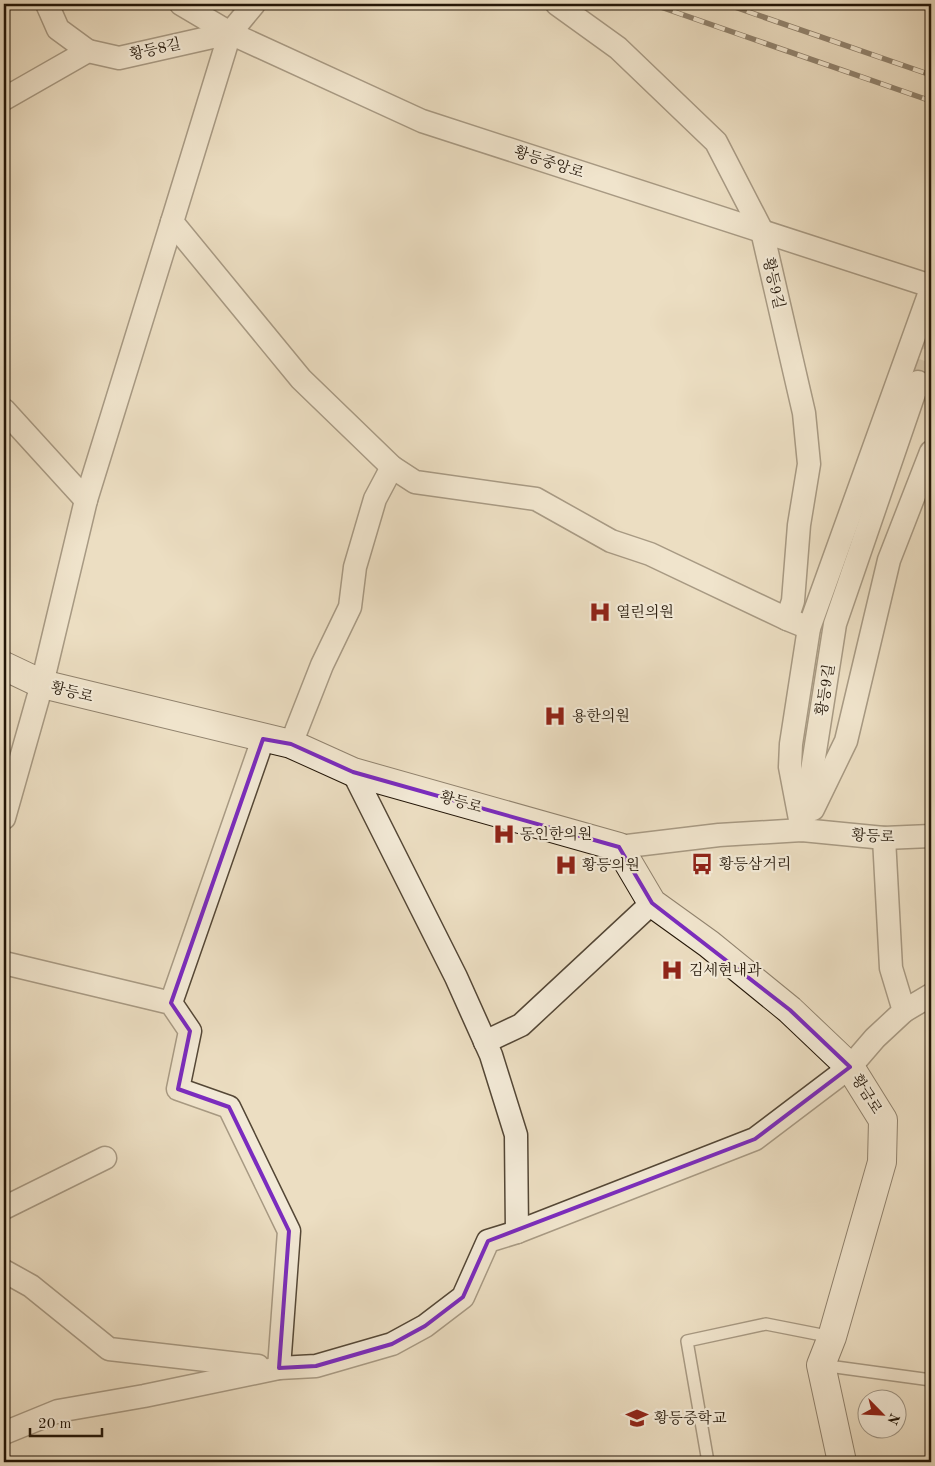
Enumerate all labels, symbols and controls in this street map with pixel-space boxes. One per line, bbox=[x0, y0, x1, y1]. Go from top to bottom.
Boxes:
street label: 황등8길 bbox=[128, 35, 182, 64]
street label: 황등중앙로 bbox=[512, 143, 586, 182]
street label: 황등9길 bbox=[759, 256, 788, 310]
hospital icon: 열린의원 bbox=[587, 599, 613, 625]
place label: 열린의원 bbox=[616, 604, 674, 621]
street label: 황등9길 bbox=[813, 663, 838, 717]
street label: 황등로 bbox=[49, 679, 96, 706]
hospital icon: 용한의원 bbox=[542, 703, 568, 729]
place label: 용한의원 bbox=[572, 708, 630, 725]
street label: 황등로 bbox=[438, 788, 485, 817]
hospital icon: 동인한의원 bbox=[491, 821, 517, 847]
place label: 동인한의원 bbox=[520, 826, 592, 843]
street label: 황등로 bbox=[851, 827, 896, 846]
bus stop icon: 황등삼거리 bbox=[689, 851, 715, 877]
hospital icon: 황등의원 bbox=[553, 852, 579, 878]
place label: 황등삼거리 bbox=[719, 856, 791, 873]
place label: 황등의원 bbox=[582, 857, 640, 874]
hospital icon: 김세현내과 bbox=[659, 957, 685, 983]
place label: 김세현내과 bbox=[689, 962, 762, 979]
street label: 황금로 bbox=[848, 1071, 886, 1118]
north arrow bbox=[858, 1388, 908, 1438]
school or university icon: 황등중학교 bbox=[624, 1405, 650, 1431]
scale bar bbox=[30, 1406, 102, 1438]
place label: 황등중학교 bbox=[654, 1410, 727, 1427]
text: N bbox=[884, 1411, 902, 1427]
text: 20 m bbox=[38, 1417, 72, 1432]

